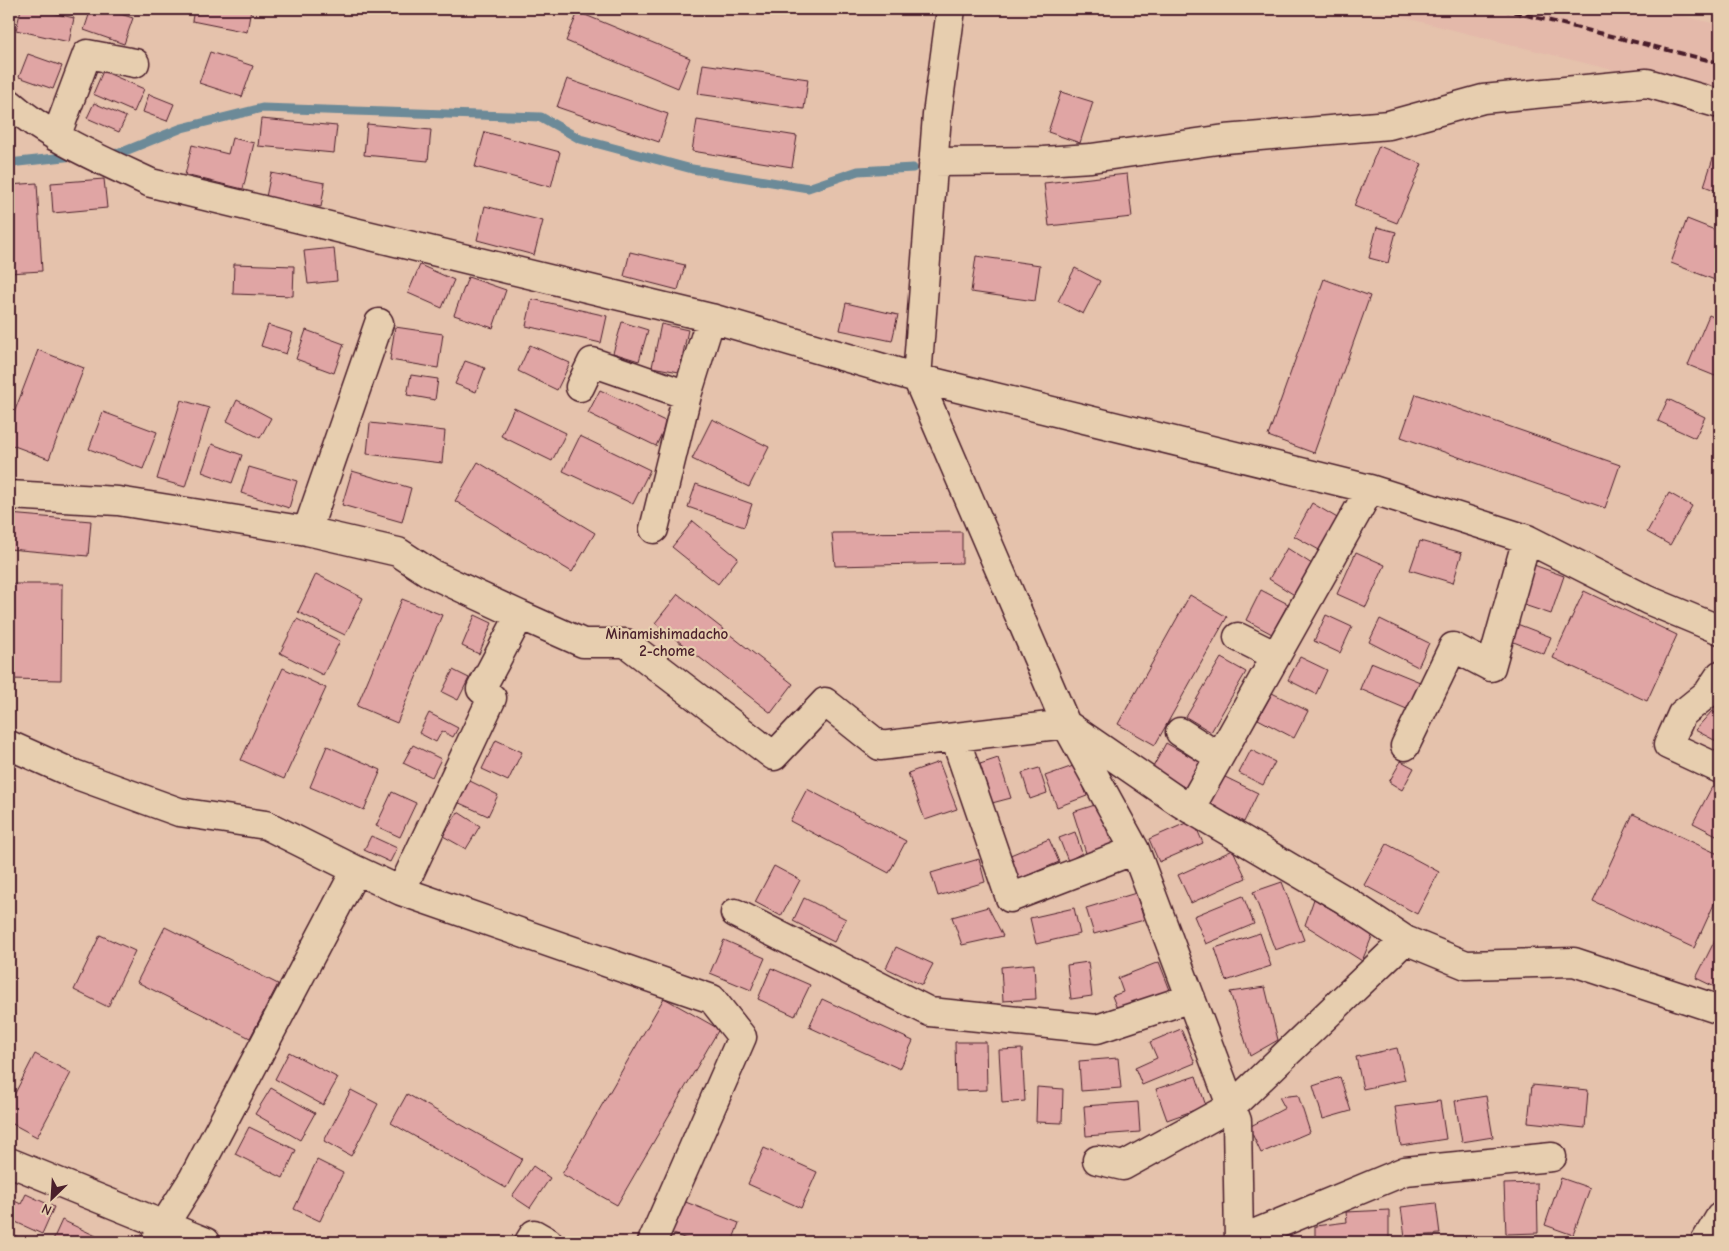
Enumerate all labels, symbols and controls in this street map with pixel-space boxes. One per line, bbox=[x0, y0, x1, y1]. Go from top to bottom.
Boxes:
district label: Minamishimadacho 2-chome bbox=[606, 625, 729, 660]
north arrow bbox=[28, 1174, 78, 1224]
text: N bbox=[39, 1200, 54, 1219]

